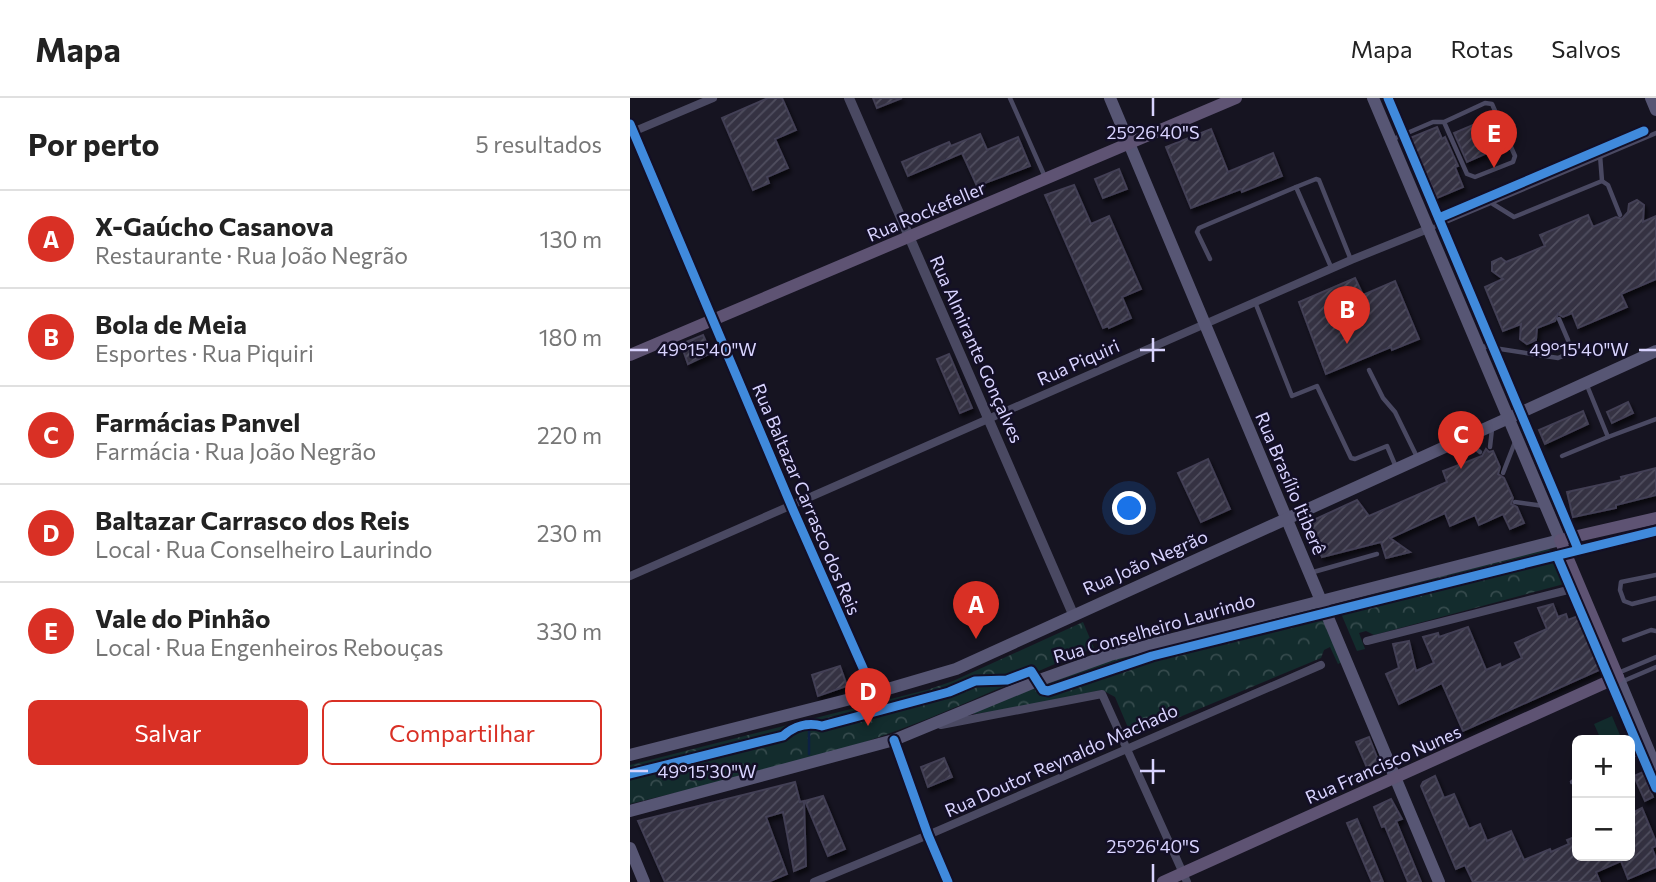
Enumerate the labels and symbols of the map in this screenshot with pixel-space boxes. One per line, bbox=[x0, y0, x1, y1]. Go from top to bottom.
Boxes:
pin: E bbox=[1471, 110, 1517, 168]
text: 25°26'40"S bbox=[1106, 121, 1200, 143]
street label: Rua Rockefeller bbox=[863, 176, 989, 246]
street label: Rua Almirante Gonçalves bbox=[926, 252, 1028, 446]
pin: B bbox=[1324, 286, 1370, 344]
street label: Rua Piquiri bbox=[1033, 334, 1123, 390]
text: 49°15'40"W bbox=[657, 338, 757, 360]
text: 49°15'40"W bbox=[1529, 338, 1629, 360]
street label: Rua Baltazar Carrasco dos Reis bbox=[748, 380, 866, 618]
street label: Rua Brasílio Itiberê bbox=[1251, 408, 1331, 558]
pin: C bbox=[1438, 411, 1484, 469]
your location bbox=[1112, 491, 1146, 525]
street label: Rua João Negrão bbox=[1079, 525, 1211, 599]
pin: A bbox=[953, 581, 999, 639]
street label: Rua Conselheiro Laurindo bbox=[1050, 589, 1258, 667]
pin: D bbox=[845, 668, 891, 726]
street label: Rua Doutor Reynaldo Machado bbox=[941, 699, 1181, 821]
street label: Rua Francisco Nunes bbox=[1302, 720, 1464, 808]
text: 49°15'30"W bbox=[658, 760, 756, 782]
text: 25°26'40"S bbox=[1106, 835, 1200, 857]

